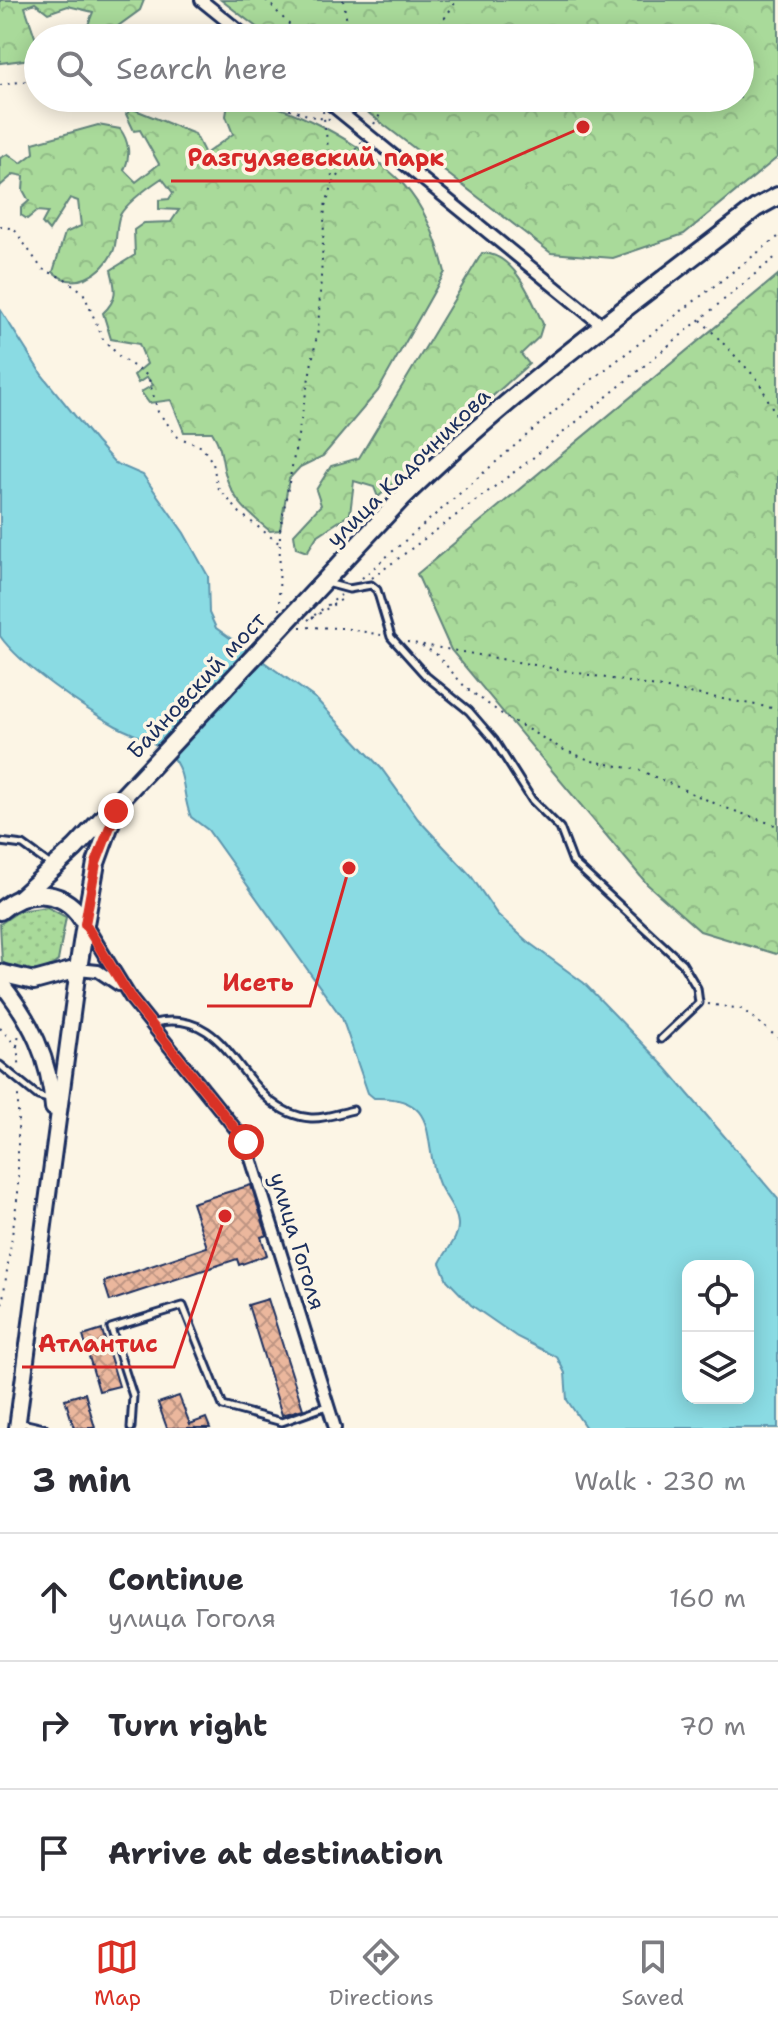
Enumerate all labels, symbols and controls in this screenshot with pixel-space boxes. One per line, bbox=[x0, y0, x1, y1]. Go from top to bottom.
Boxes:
search box bbox=[24, 24, 754, 112]
icon: search bbox=[52, 46, 96, 90]
text: Search here bbox=[116, 48, 287, 89]
callout: Разгуляевский парк bbox=[171, 133, 460, 181]
text: Разгуляевский парк bbox=[188, 142, 444, 174]
street label: улица Кадочникова bbox=[320, 381, 497, 553]
street label: Байновский мост bbox=[121, 605, 272, 765]
route end bbox=[98, 793, 134, 829]
callout: Исеть bbox=[207, 958, 310, 1006]
text: Исеть bbox=[222, 967, 294, 999]
route start bbox=[228, 1124, 264, 1160]
street label: улица Гоголя bbox=[263, 1169, 332, 1313]
map controls bbox=[682, 1260, 754, 1404]
button: locate bbox=[682, 1260, 754, 1332]
callout: Атлантис bbox=[22, 1319, 174, 1367]
text: Атлантис bbox=[38, 1328, 158, 1360]
button: layers bbox=[682, 1332, 754, 1404]
text: 3 min bbox=[32, 1457, 131, 1503]
text: Walk · 230 m bbox=[574, 1463, 746, 1498]
text: Continue bbox=[108, 1559, 244, 1600]
icon: ahead bbox=[32, 1575, 76, 1619]
text: 160 m bbox=[669, 1580, 746, 1615]
text: улица Гоголя bbox=[108, 1600, 276, 1635]
icon: right bbox=[32, 1703, 76, 1747]
text: Turn right bbox=[108, 1705, 267, 1746]
text: 70 m bbox=[679, 1708, 746, 1743]
icon: arrive bbox=[32, 1831, 76, 1875]
text: Arrive at destination bbox=[108, 1833, 443, 1874]
tab: Map bbox=[94, 1935, 141, 2012]
tab: Directions bbox=[329, 1935, 434, 2012]
tab: Saved bbox=[622, 1935, 684, 2012]

